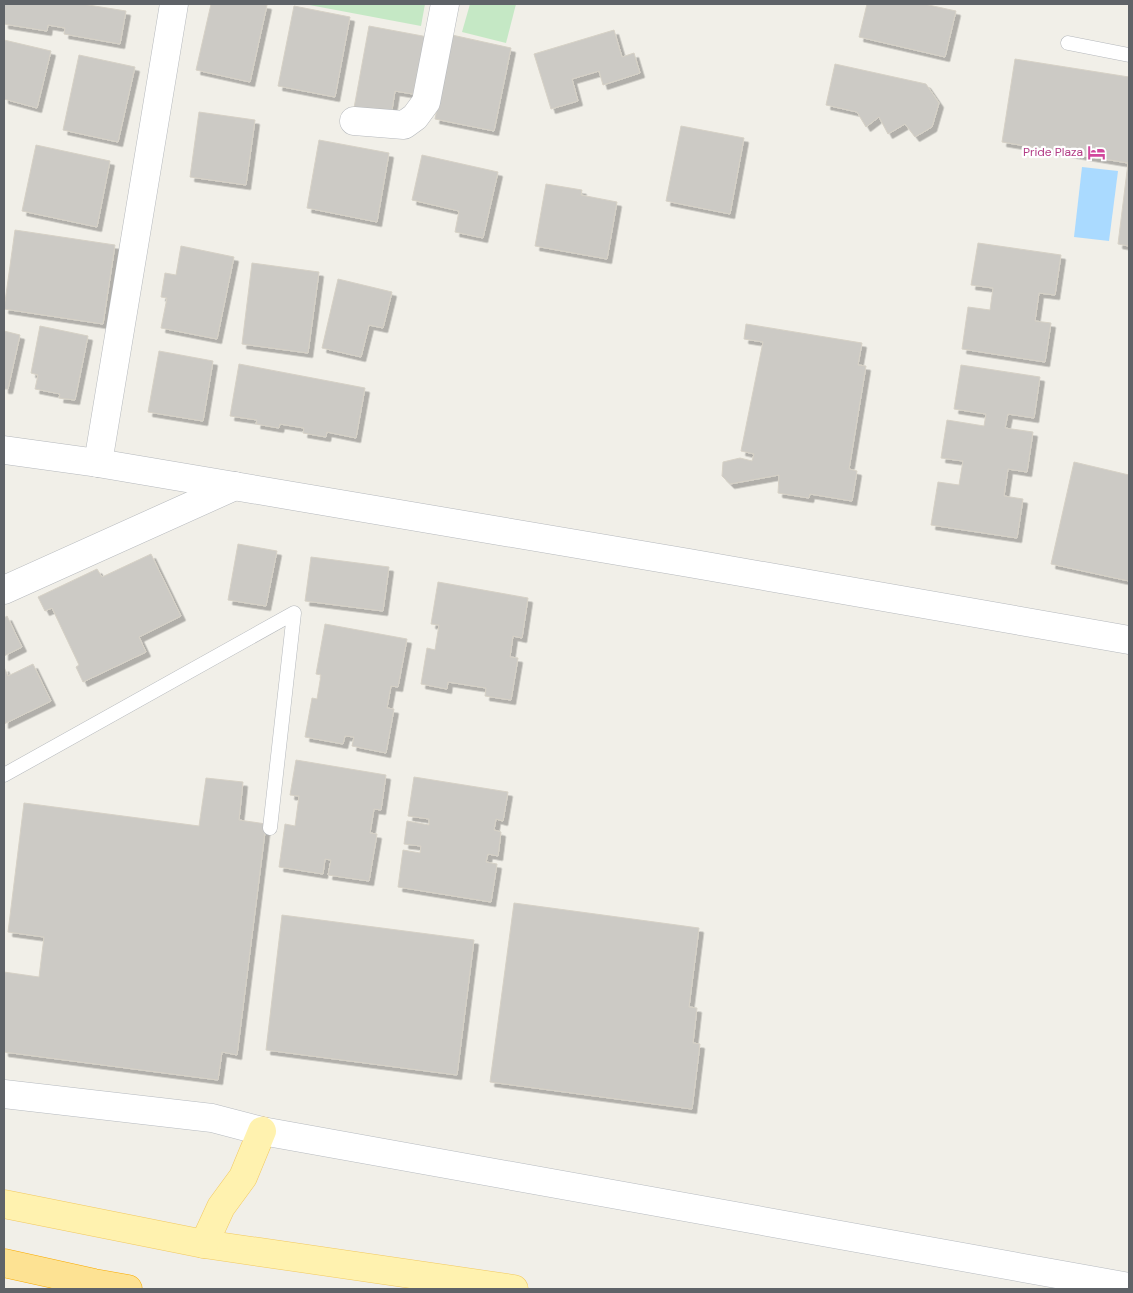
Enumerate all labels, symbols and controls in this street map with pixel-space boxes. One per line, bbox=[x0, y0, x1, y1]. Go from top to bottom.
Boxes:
hotel icon: Pride Plaza bbox=[1087, 142, 1107, 162]
place label: Pride Plaza bbox=[1023, 144, 1083, 160]

